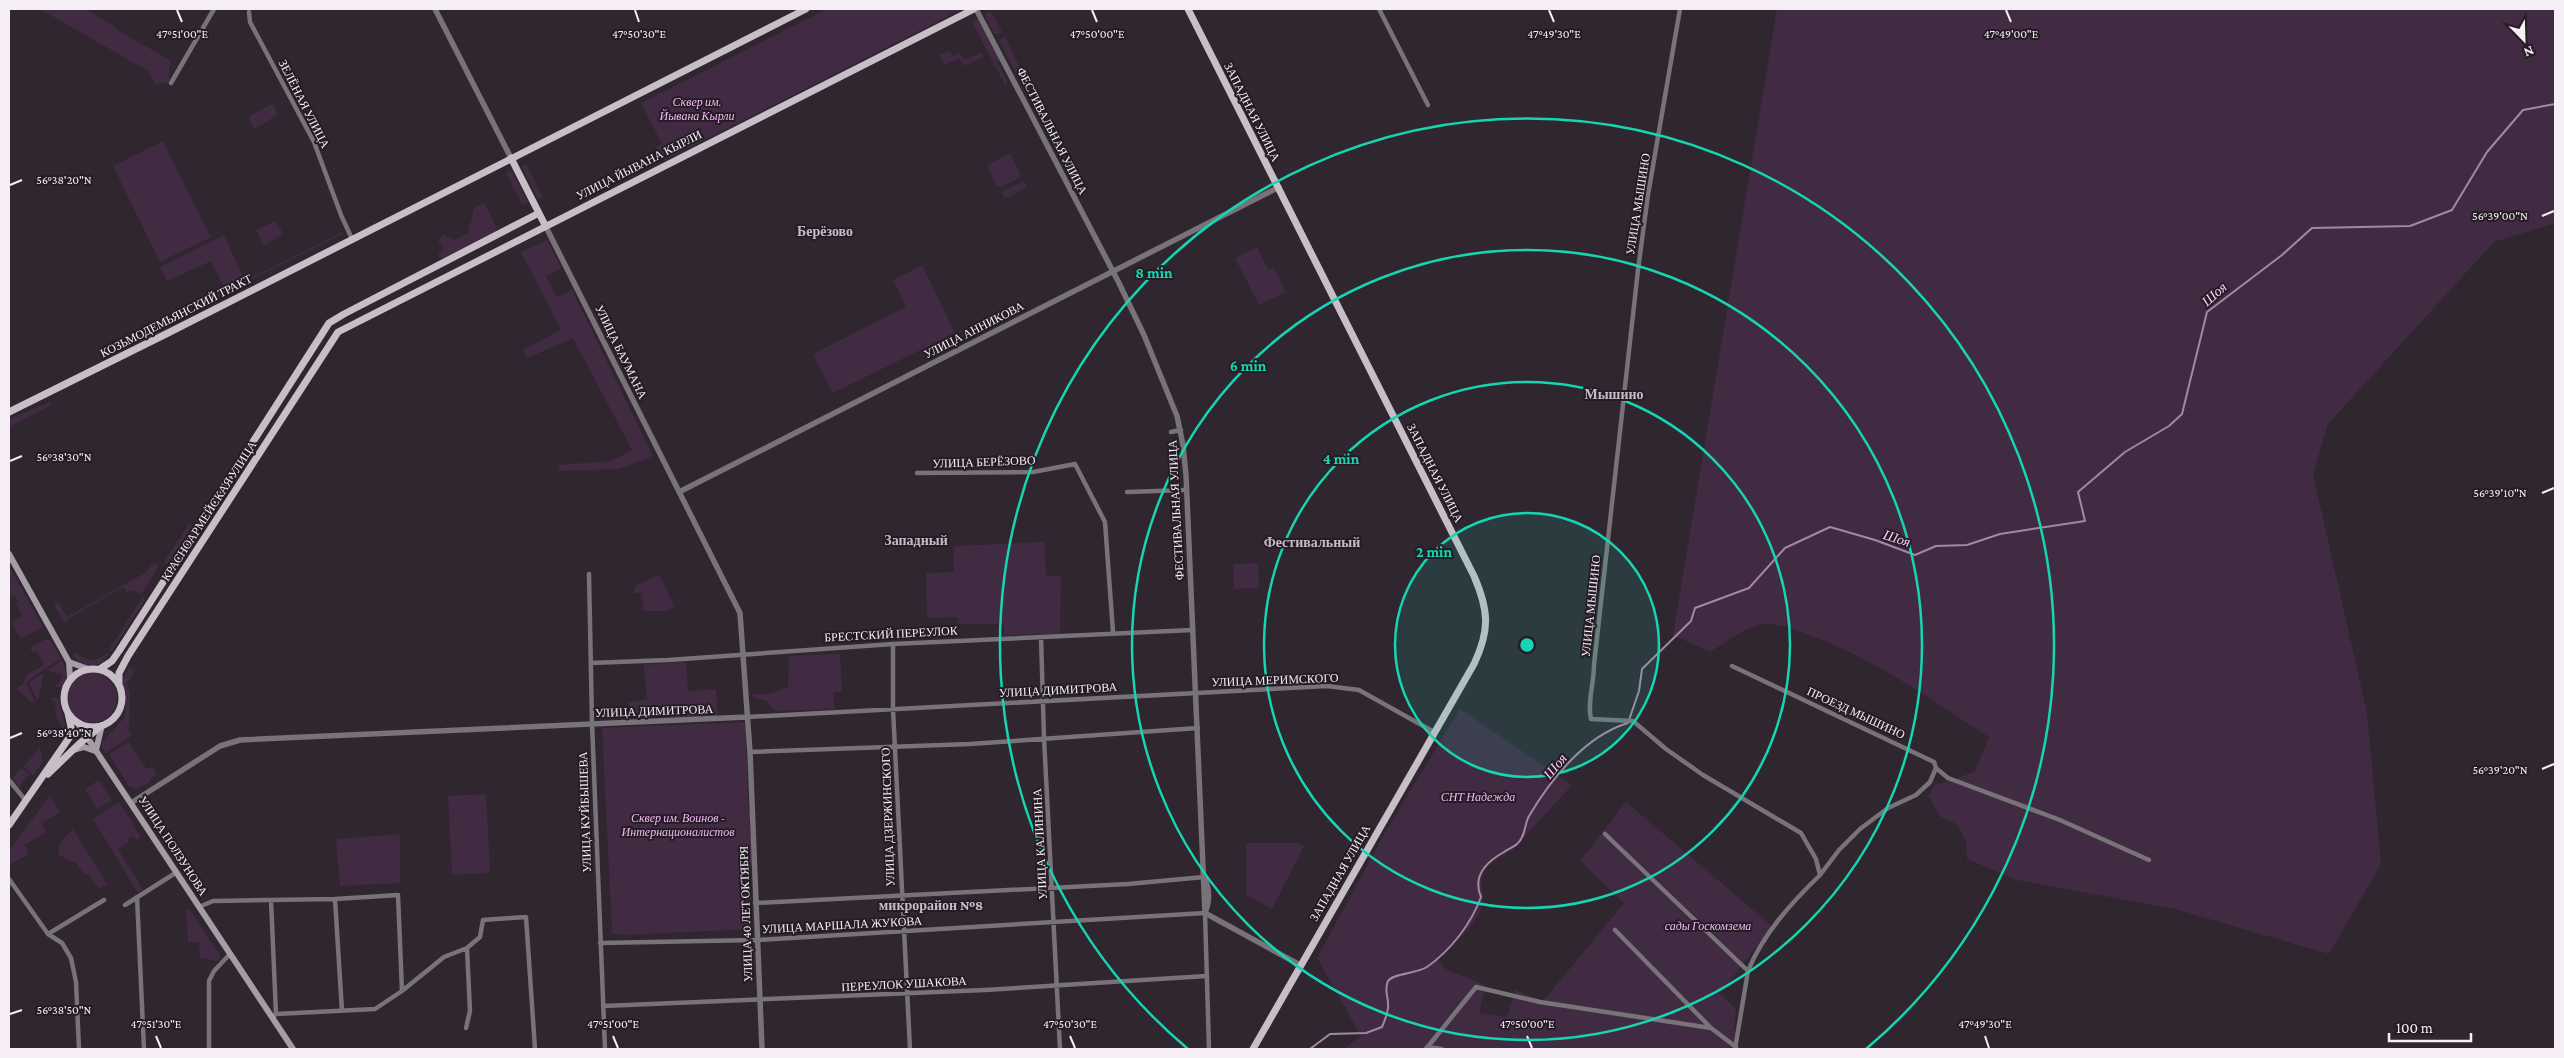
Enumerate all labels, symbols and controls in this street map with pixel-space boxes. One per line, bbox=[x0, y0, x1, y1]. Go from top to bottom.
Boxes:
north arrow bbox=[2499, 15, 2549, 65]
text: 47°51'00"E bbox=[156, 27, 208, 41]
text: 47°50'30"E bbox=[612, 27, 666, 41]
text: 47°50'00"E bbox=[1069, 27, 1125, 41]
text: 47°49'30"E bbox=[1527, 27, 1581, 41]
text: 47°49'00"E bbox=[1984, 27, 2039, 41]
text: N bbox=[2521, 43, 2537, 61]
street label: ЗЕЛЁНАЯ УЛИЦА bbox=[276, 57, 333, 151]
street label: ЗАПАДНАЯ УЛИЦА bbox=[1221, 60, 1283, 164]
street label: ФЕСТИВАЛЬНАЯ УЛИЦА bbox=[1014, 65, 1090, 197]
park label: Сквер им. Йывана Кырли bbox=[659, 95, 735, 123]
street label: УЛИЦА ЙЫВАНА КЫРЛИ bbox=[574, 127, 704, 203]
street label: УЛИЦА МЫШИНО bbox=[1623, 152, 1653, 256]
text: 56°38'20"N bbox=[36, 173, 92, 187]
text: 56°39'00"N bbox=[2472, 209, 2528, 223]
district label: Берёзово bbox=[797, 223, 853, 239]
text: 8 min bbox=[1135, 265, 1173, 281]
street label: КОЗЬМОДЕМЬЯНСКИЙ ТРАКТ bbox=[98, 271, 255, 361]
water label: Шоя bbox=[2198, 279, 2230, 310]
street label: УЛИЦА АННИКОВА bbox=[922, 299, 1027, 361]
street label: УЛИЦА БАУМАНА bbox=[592, 303, 650, 402]
text: 6 min bbox=[1230, 358, 1267, 374]
district label: Мышино bbox=[1584, 386, 1644, 402]
street label: ЗАПАДНАЯ УЛИЦА bbox=[1404, 421, 1466, 525]
street label: КРАСНОАРМЕЙСКАЯ УЛИЦА bbox=[158, 438, 260, 584]
street label: ФЕСТИВАЛЬНАЯ УЛИЦА bbox=[1165, 439, 1187, 581]
text: 56°38'30"N bbox=[36, 450, 92, 464]
text: 4 min bbox=[1323, 451, 1360, 467]
street label: УЛИЦА БЕРЁЗОВО bbox=[932, 453, 1036, 471]
text: 56°39'10"N bbox=[2473, 486, 2527, 500]
water label: Шоя bbox=[1880, 526, 1913, 550]
district label: Западный bbox=[884, 532, 948, 548]
district label: Фестивальный bbox=[1264, 534, 1360, 550]
text: 2 min bbox=[1416, 544, 1452, 560]
street label: УЛИЦА МЫШИНО bbox=[1579, 554, 1603, 658]
street label: БРЕСТСКИЙ ПЕРЕУЛОК bbox=[824, 623, 959, 644]
centre of rings bbox=[1518, 636, 1536, 654]
street label: УЛИЦА МЕРИМСКОГО bbox=[1211, 671, 1339, 689]
street label: УЛИЦА ДИМИТРОВА bbox=[998, 680, 1118, 700]
street label: ПРОЕЗД МЫШИНО bbox=[1805, 684, 1908, 742]
street label: УЛИЦА ДИМИТРОВА bbox=[595, 702, 714, 720]
text: 56°38'40"N bbox=[36, 726, 92, 740]
street label: УЛИЦА ДЗЕРЖИНСКОГО bbox=[879, 747, 897, 887]
water label: Шоя bbox=[1539, 750, 1570, 783]
street label: УЛИЦА КУЙБЫШЕВА bbox=[576, 751, 594, 873]
text: 56°39'20"N bbox=[2472, 763, 2528, 777]
street label: УЛИЦА КАЛИНИНА bbox=[1030, 788, 1050, 900]
park label: СНТ Надежда bbox=[1441, 790, 1515, 804]
street label: УЛИЦА ПОЛЗУНОВА bbox=[136, 794, 211, 899]
park label: Сквер им. Воинов - Интернационалистов bbox=[621, 811, 734, 839]
street label: ЗАПАДНАЯ УЛИЦА bbox=[1307, 822, 1373, 924]
street label: УЛИЦА 40 ЛЕТ ОКТЯБРЯ bbox=[737, 846, 755, 982]
district label: микрорайон №8 bbox=[879, 897, 983, 913]
street label: УЛИЦА МАРШАЛА ЖУКОВА bbox=[761, 914, 923, 936]
park label: сады Госкомзема bbox=[1665, 919, 1751, 933]
street label: ПЕРЕУЛОК УШАКОВА bbox=[841, 974, 967, 994]
text: 56°38'50"N bbox=[37, 1003, 92, 1017]
scale bar bbox=[2389, 1010, 2472, 1042]
text: 47°51'30"E bbox=[131, 1017, 182, 1031]
text: 47°51'00"E bbox=[587, 1017, 639, 1031]
text: 47°50'30"E bbox=[1043, 1017, 1097, 1031]
text: 47°50'00"E bbox=[1499, 1017, 1555, 1031]
text: 47°49'30"E bbox=[1958, 1017, 2012, 1031]
text: 100 m bbox=[2396, 1020, 2433, 1036]

